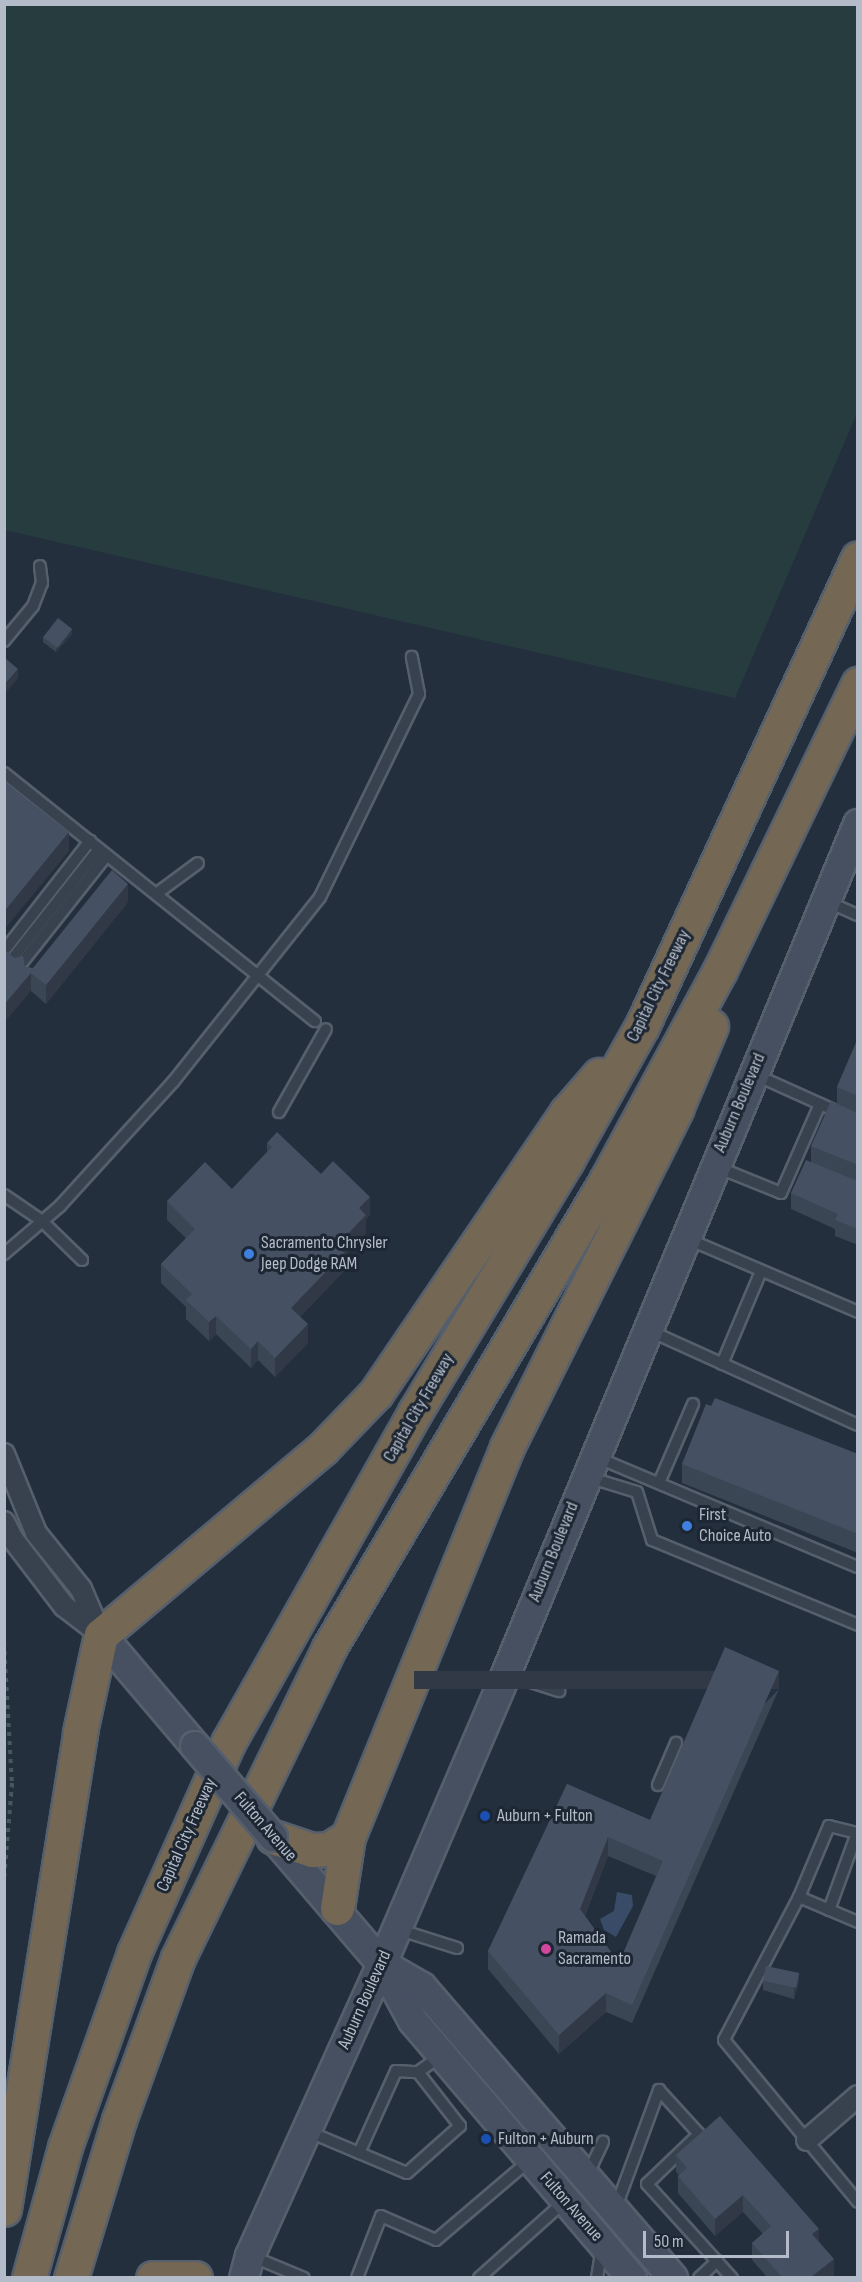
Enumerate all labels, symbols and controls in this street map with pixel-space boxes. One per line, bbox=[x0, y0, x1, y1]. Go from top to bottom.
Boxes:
street label: Capital City Freeway bbox=[623, 927, 695, 1045]
street label: Auburn Boulevard bbox=[709, 1050, 771, 1156]
place label: Sacramento Chrysler Jeep Dodge RAM bbox=[261, 1233, 388, 1276]
marker: Sacramento Chrysler Jeep Dodge RAM bbox=[242, 1247, 256, 1261]
street label: Capital City Freeway bbox=[379, 1350, 459, 1466]
street label: Auburn Boulevard bbox=[524, 1499, 584, 1605]
place label: First Choice Auto bbox=[699, 1505, 772, 1547]
marker: First Choice Auto bbox=[680, 1519, 694, 1533]
street label: Capital City Freeway bbox=[152, 1775, 222, 1895]
street label: Fulton Avenue bbox=[229, 1788, 301, 1866]
place label: Auburn + Fulton bbox=[497, 1805, 593, 1827]
marker: Auburn + Fulton bbox=[478, 1809, 492, 1823]
place label: Ramada Sacramento bbox=[558, 1928, 631, 1970]
marker: Ramada Sacramento bbox=[539, 1942, 553, 1956]
street label: Auburn Boulevard bbox=[334, 1947, 396, 2053]
place label: Fulton + Auburn bbox=[498, 2128, 594, 2150]
marker: Fulton + Auburn bbox=[479, 2132, 493, 2146]
street label: Fulton Avenue bbox=[535, 2168, 607, 2246]
scale bar bbox=[646, 2219, 792, 2257]
text: 50 m bbox=[654, 2231, 684, 2252]

